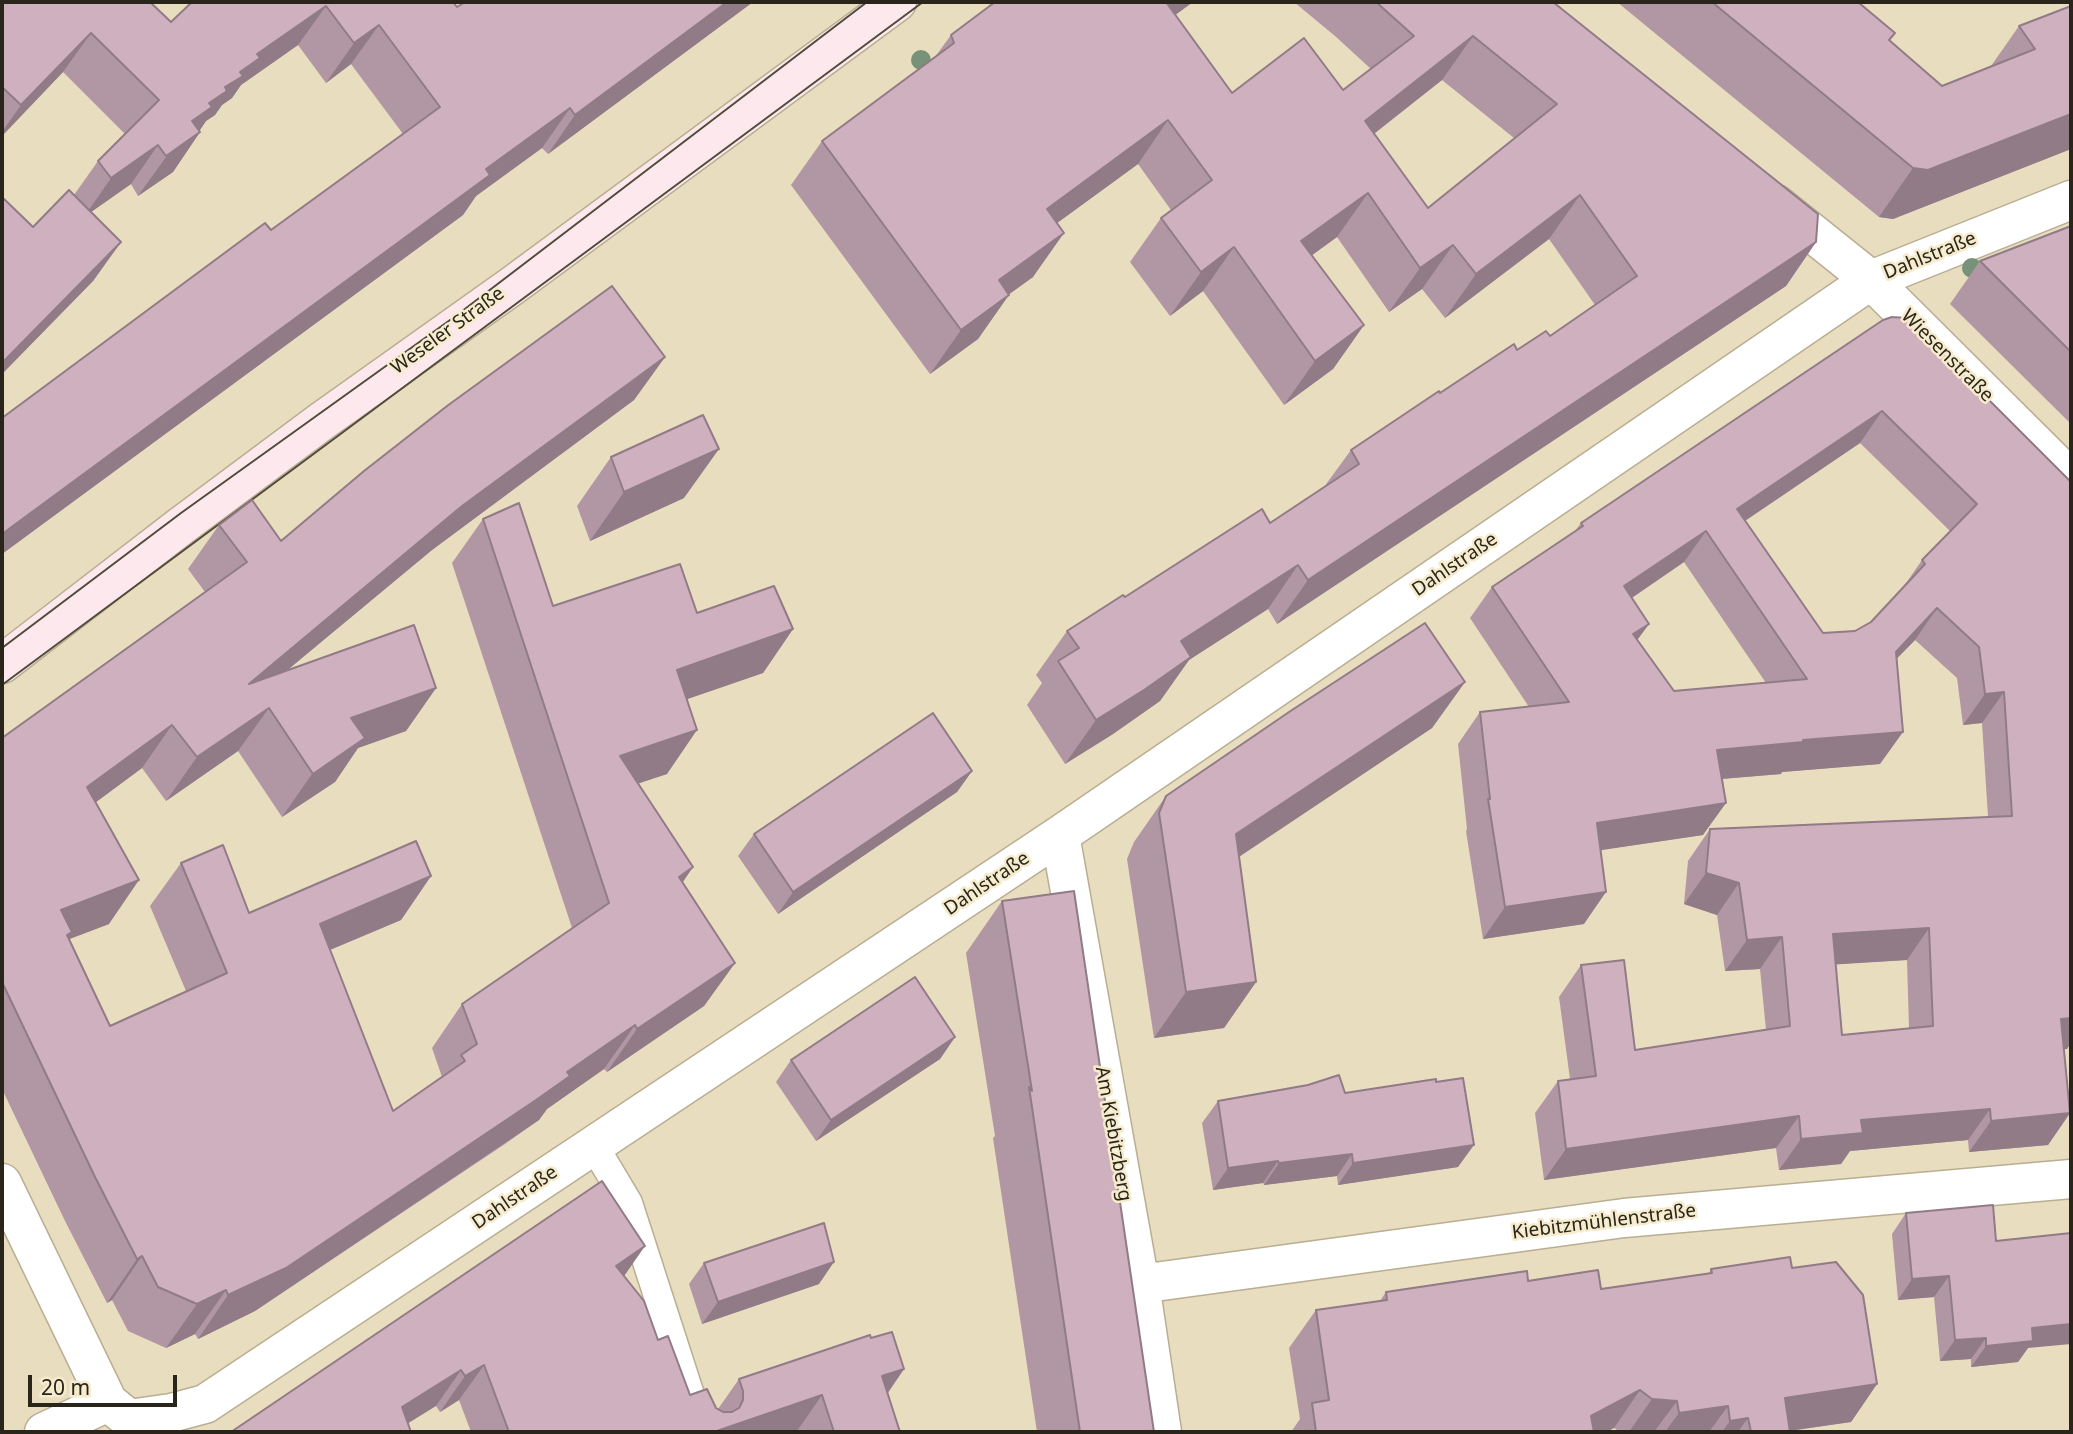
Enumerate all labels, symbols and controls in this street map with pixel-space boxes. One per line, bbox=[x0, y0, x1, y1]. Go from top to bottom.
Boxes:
street label: Dahlstraße bbox=[1880, 227, 1980, 285]
street label: Weseler Straße bbox=[387, 282, 509, 380]
street label: Wiesenstraße bbox=[1896, 305, 1998, 407]
street label: Dahlstraße bbox=[1408, 528, 1502, 602]
street label: Dahlstraße bbox=[940, 847, 1034, 921]
street label: Am Kiebitzberg bbox=[1090, 1065, 1136, 1203]
street label: Dahlstraße bbox=[468, 1161, 562, 1235]
street label: Kiebitzmühlenstraße bbox=[1511, 1199, 1697, 1245]
scale bar bbox=[32, 1360, 180, 1404]
text: 20 m bbox=[41, 1373, 90, 1401]

